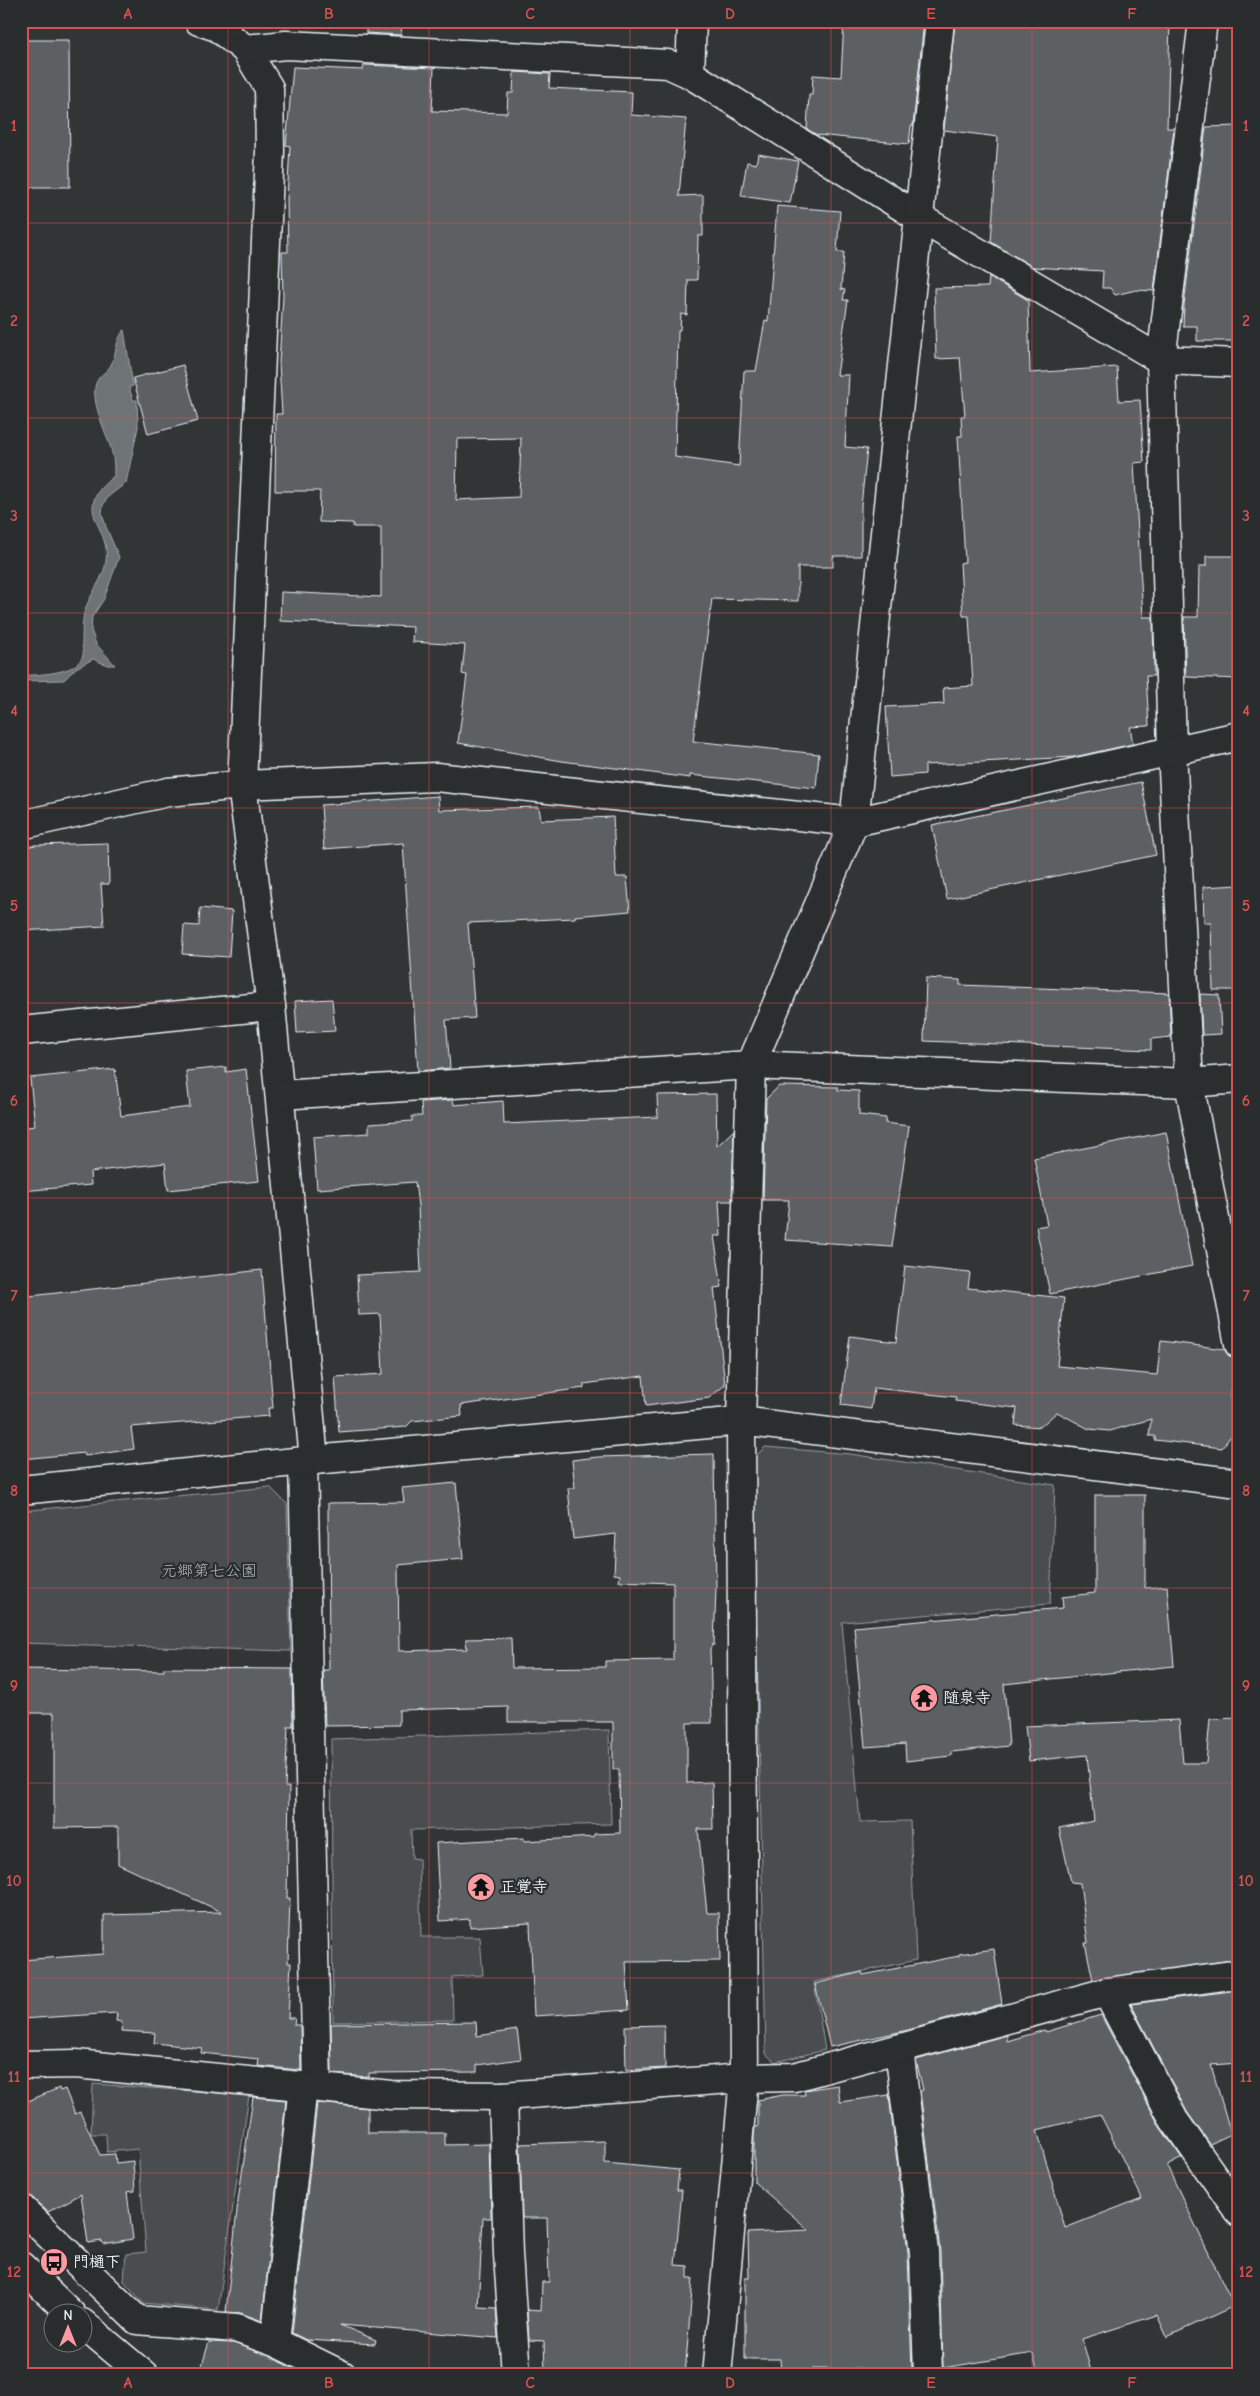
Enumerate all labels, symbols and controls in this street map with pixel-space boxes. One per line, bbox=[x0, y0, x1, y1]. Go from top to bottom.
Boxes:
text: A bbox=[124, 5, 133, 23]
text: B bbox=[324, 5, 334, 23]
text: C bbox=[525, 5, 535, 23]
text: D bbox=[725, 5, 735, 23]
text: E bbox=[926, 5, 936, 23]
text: F bbox=[1127, 5, 1137, 23]
text: 1 bbox=[11, 117, 17, 135]
text: 1 bbox=[1243, 117, 1249, 135]
text: 2 bbox=[10, 312, 18, 330]
text: 2 bbox=[1242, 312, 1250, 330]
text: 3 bbox=[10, 507, 18, 525]
text: 3 bbox=[1242, 507, 1250, 525]
text: 4 bbox=[10, 702, 18, 720]
text: 4 bbox=[1242, 702, 1250, 720]
text: 5 bbox=[10, 897, 18, 915]
text: 5 bbox=[1242, 897, 1250, 915]
text: 6 bbox=[10, 1092, 18, 1110]
text: 6 bbox=[1242, 1092, 1250, 1110]
text: 7 bbox=[10, 1287, 18, 1305]
text: 7 bbox=[1242, 1287, 1250, 1305]
text: 8 bbox=[10, 1482, 18, 1500]
text: 8 bbox=[1242, 1482, 1250, 1500]
park label: 元郷第七公園 bbox=[161, 1562, 257, 1580]
text: 9 bbox=[10, 1677, 18, 1695]
text: 9 bbox=[1242, 1677, 1250, 1695]
temple icon: 随泉寺 bbox=[909, 1683, 939, 1713]
place label: 随泉寺 bbox=[943, 1689, 991, 1707]
text: 10 bbox=[6, 1872, 22, 1890]
temple icon: 正覚寺 bbox=[466, 1872, 496, 1902]
text: 10 bbox=[1238, 1872, 1254, 1890]
place label: 正覚寺 bbox=[500, 1878, 548, 1896]
text: 11 bbox=[8, 2068, 20, 2086]
text: 11 bbox=[1240, 2068, 1252, 2086]
bus stop icon: 門樋下 bbox=[39, 2247, 69, 2277]
place label: 門樋下 bbox=[73, 2253, 121, 2271]
text: 12 bbox=[7, 2263, 21, 2281]
text: 12 bbox=[1239, 2263, 1253, 2281]
north arrow bbox=[42, 2304, 92, 2354]
text: N bbox=[63, 2307, 73, 2324]
text: A bbox=[124, 2374, 133, 2392]
text: B bbox=[324, 2374, 334, 2392]
text: C bbox=[525, 2374, 535, 2392]
text: D bbox=[725, 2374, 735, 2392]
text: E bbox=[926, 2374, 936, 2392]
text: F bbox=[1127, 2374, 1137, 2392]

